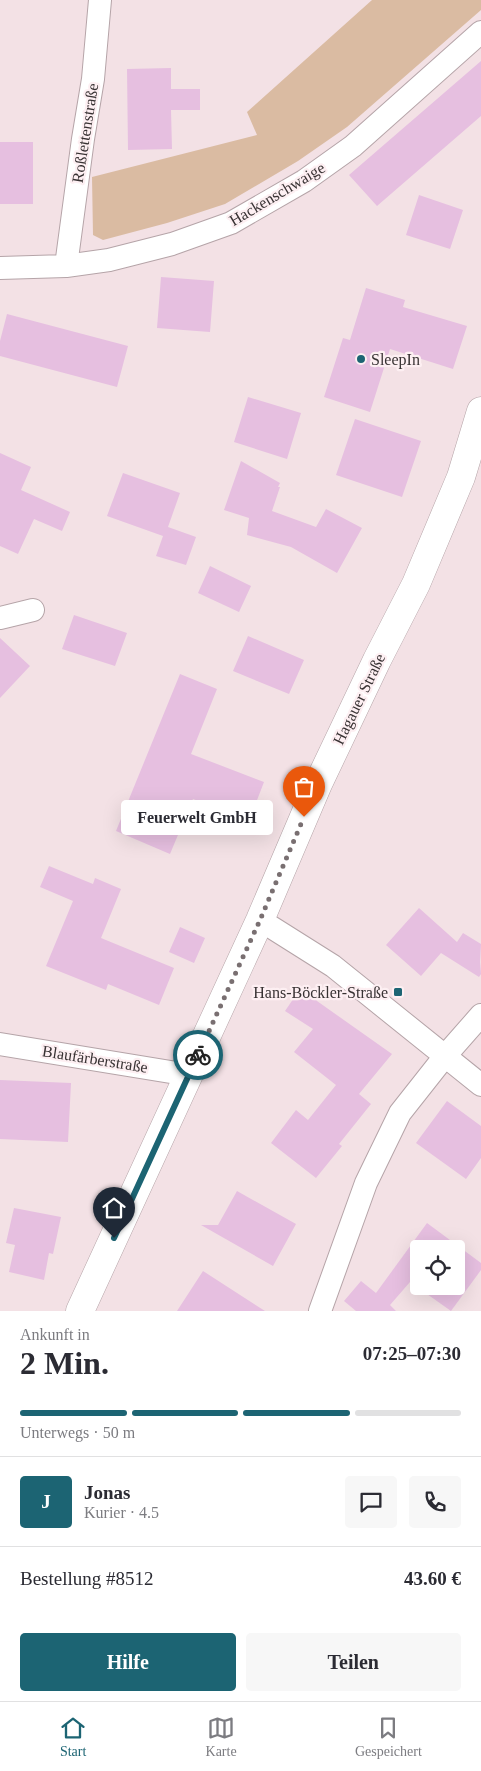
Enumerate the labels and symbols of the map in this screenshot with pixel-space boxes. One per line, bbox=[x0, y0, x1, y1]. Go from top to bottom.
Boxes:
street label: Roßlettenstraße bbox=[69, 82, 101, 184]
street label: Hackenschwaige bbox=[226, 159, 328, 230]
place label: SleepIn bbox=[371, 351, 420, 369]
marker: SleepIn bbox=[355, 353, 367, 365]
street label: Hagauer Straße bbox=[330, 651, 389, 748]
pin bbox=[283, 766, 325, 817]
callout: Feuerwelt GmbH bbox=[121, 800, 274, 834]
place label: Hans-Böckler-Straße bbox=[253, 984, 388, 1001]
marker: Hans-Böckler-Straße bbox=[392, 986, 404, 998]
courier bbox=[173, 1030, 223, 1080]
street label: Blaufärberstraße bbox=[41, 1042, 149, 1076]
pin bbox=[93, 1187, 135, 1238]

